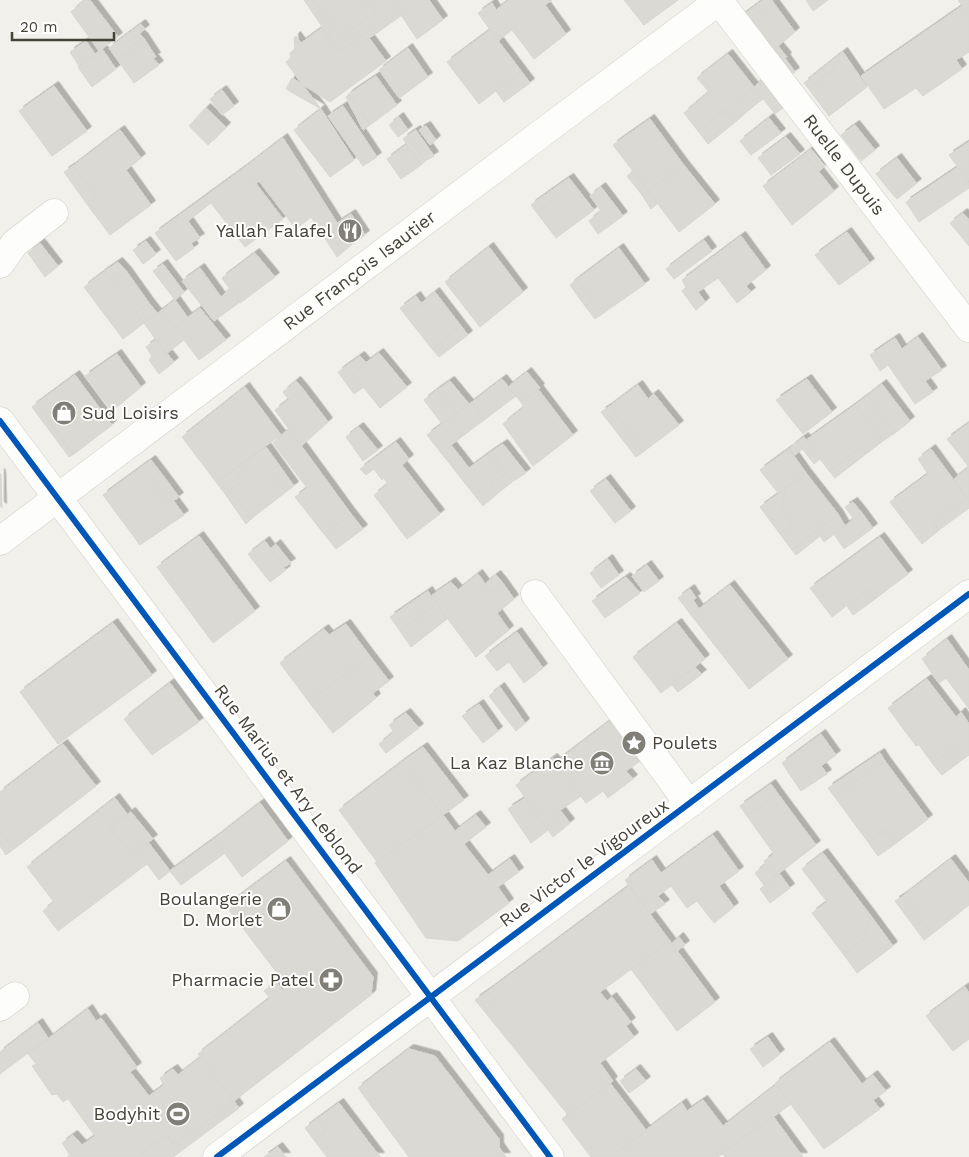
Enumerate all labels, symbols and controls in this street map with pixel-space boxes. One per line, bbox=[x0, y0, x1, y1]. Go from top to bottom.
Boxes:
scale bar bbox=[12, 10, 115, 42]
text: 20 m bbox=[20, 18, 58, 36]
street label: Ruelle Dupuis bbox=[799, 110, 890, 219]
street label: Rue François Isautier bbox=[279, 206, 440, 334]
restaurant icon: Yallah Falafel bbox=[337, 218, 363, 244]
place label: Yallah Falafel bbox=[216, 220, 332, 241]
shop icon: Sud Loisirs bbox=[51, 400, 77, 426]
place label: Sud Loisirs bbox=[82, 402, 179, 423]
street label: Rue Marius et Ary Leblond bbox=[210, 680, 367, 878]
place icon: Poulets bbox=[621, 730, 647, 756]
place label: Poulets bbox=[652, 732, 717, 753]
museum icon: La Kaz Blanche bbox=[589, 750, 615, 776]
place label: La Kaz Blanche bbox=[450, 752, 584, 773]
street label: Rue Victor le Vigoureux bbox=[495, 794, 672, 931]
place label: Boulangerie D. Morlet bbox=[159, 888, 262, 930]
shop icon: Boulangerie D. Morlet bbox=[266, 896, 292, 922]
pharmacy icon: Pharmacie Patel bbox=[318, 967, 344, 993]
place label: Pharmacie Patel bbox=[171, 969, 314, 990]
sports icon: Bodyhit bbox=[165, 1101, 191, 1127]
place label: Bodyhit bbox=[93, 1103, 160, 1124]

